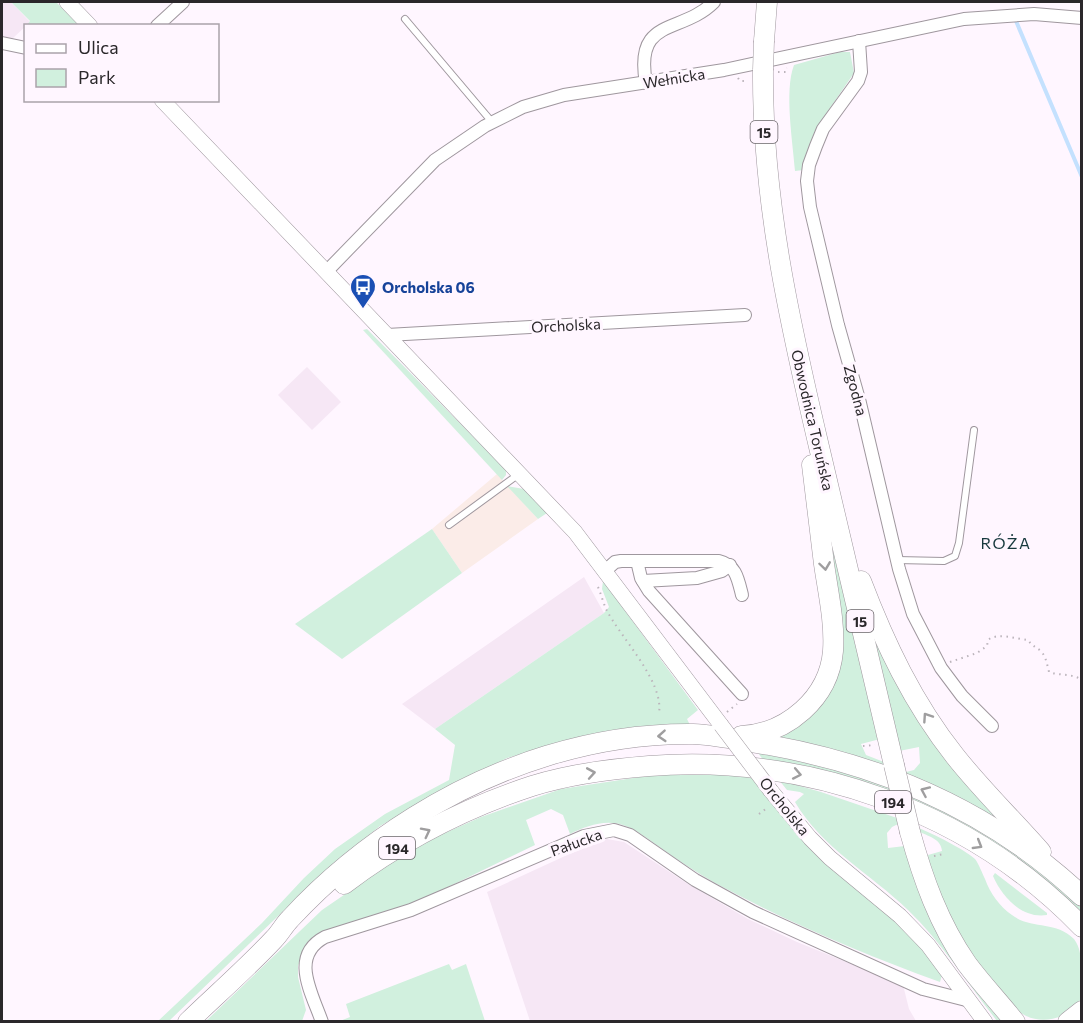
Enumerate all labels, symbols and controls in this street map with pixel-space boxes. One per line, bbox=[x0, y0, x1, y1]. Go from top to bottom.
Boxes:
legend bbox=[24, 24, 219, 102]
text: Ulica bbox=[78, 36, 119, 58]
street label: Wełnicka bbox=[642, 64, 706, 92]
text: Park bbox=[78, 66, 116, 88]
road number: 15 bbox=[750, 121, 777, 143]
bus stop icon: Orcholska 06 bbox=[348, 272, 378, 310]
place label: Orcholska 06 bbox=[382, 278, 475, 296]
street label: Orcholska bbox=[531, 314, 601, 336]
street label: Obwodnica Toruńska bbox=[788, 348, 838, 492]
street label: Zgodna bbox=[841, 362, 871, 418]
district label: RÓŻA bbox=[980, 533, 1032, 552]
one-way arrow bbox=[818, 561, 830, 571]
road number: 15 bbox=[846, 610, 874, 632]
one-way arrow bbox=[923, 713, 934, 724]
one-way arrow bbox=[657, 729, 666, 742]
one-way arrow bbox=[586, 767, 596, 780]
one-way arrow bbox=[792, 767, 802, 780]
street label: Orcholska bbox=[756, 773, 814, 839]
one-way arrow bbox=[920, 787, 931, 799]
road number: 194 bbox=[875, 791, 911, 813]
street label: Pałucka bbox=[548, 824, 604, 860]
one-way arrow bbox=[420, 827, 431, 839]
road number: 194 bbox=[379, 837, 415, 859]
one-way arrow bbox=[972, 837, 982, 849]

